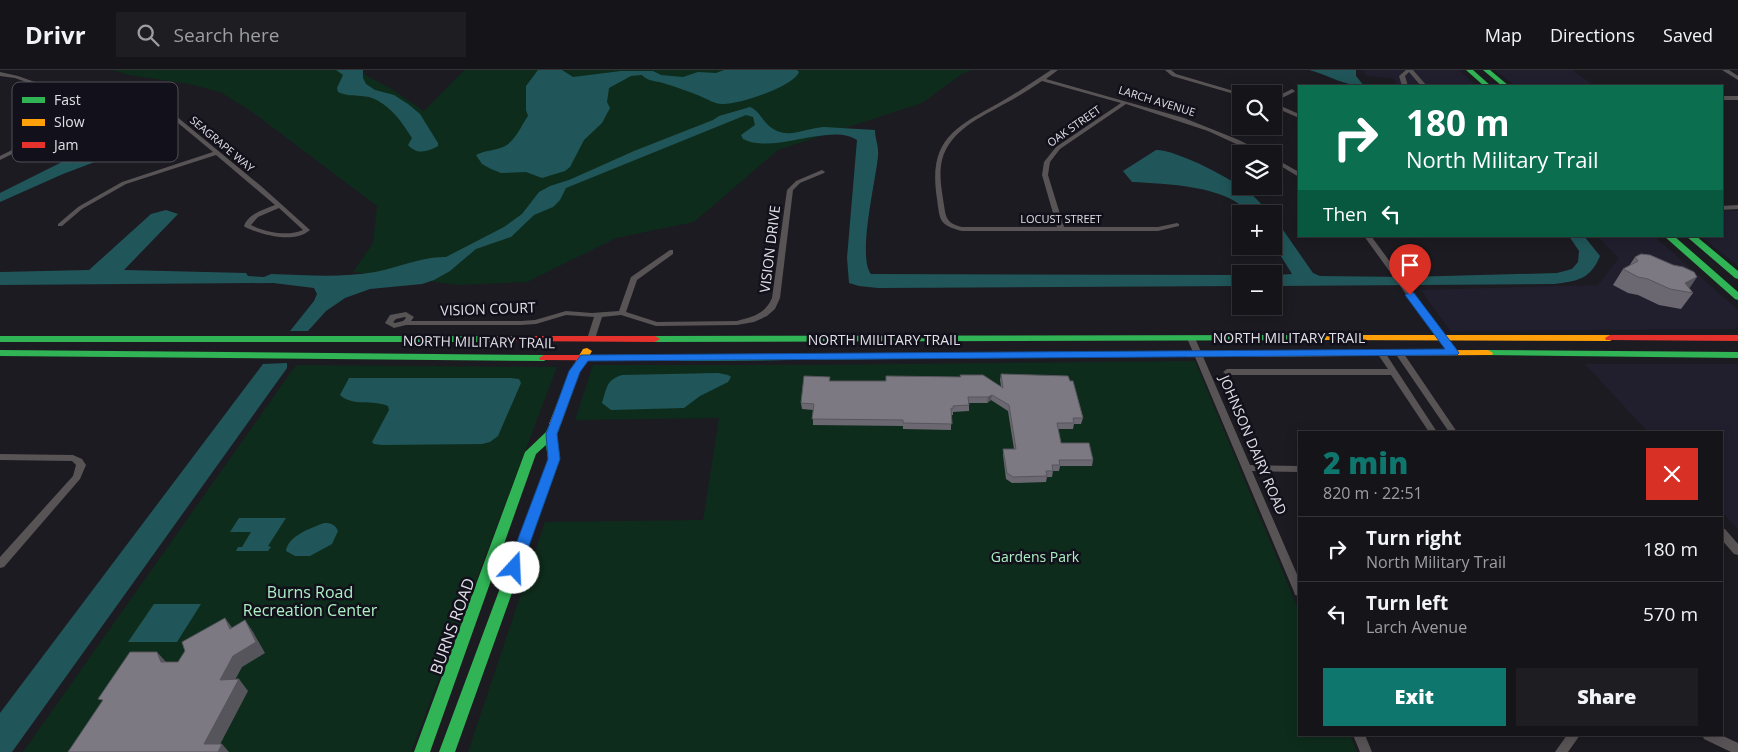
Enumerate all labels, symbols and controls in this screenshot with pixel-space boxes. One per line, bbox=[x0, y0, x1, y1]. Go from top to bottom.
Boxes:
search box bbox=[116, 12, 466, 57]
text: Drivr bbox=[25, 18, 86, 51]
icon: search bbox=[134, 21, 162, 49]
text: Search here bbox=[174, 22, 279, 48]
text: Map bbox=[1485, 23, 1522, 47]
text: Directions bbox=[1550, 23, 1635, 47]
text: Saved bbox=[1663, 23, 1713, 47]
legend bbox=[12, 82, 178, 162]
street label: LARCH AVENUE bbox=[1117, 82, 1197, 119]
map controls bbox=[1232, 85, 1282, 315]
button: search bbox=[1232, 85, 1282, 135]
text: Fast bbox=[54, 90, 81, 109]
text: 180 m bbox=[1406, 99, 1510, 146]
street label: OAK STREET bbox=[1044, 102, 1104, 150]
icon: right bbox=[1323, 105, 1388, 170]
text: Slow bbox=[54, 112, 85, 131]
street label: SEAGRAPE WAY bbox=[187, 112, 258, 176]
text: Jam bbox=[52, 135, 79, 154]
text: North Military Trail bbox=[1406, 144, 1599, 174]
button: layers bbox=[1232, 145, 1282, 195]
icon: left bbox=[1377, 200, 1405, 228]
text: Then bbox=[1323, 201, 1367, 227]
street label: VISION DRIVE bbox=[755, 204, 784, 294]
button: + bbox=[1232, 205, 1282, 255]
street label: LOCUST STREET bbox=[1020, 211, 1102, 226]
pin bbox=[1389, 244, 1431, 295]
icon: arrive bbox=[1396, 251, 1424, 279]
button: − bbox=[1232, 265, 1282, 315]
street label: VISION COURT bbox=[440, 297, 536, 320]
street label: NORTH MILITARY TRAIL bbox=[1213, 328, 1365, 347]
street label: NORTH MILITARY TRAIL bbox=[808, 330, 960, 349]
street label: NORTH MILITARY TRAIL bbox=[403, 331, 555, 352]
street label: JOHNSON DAIRY ROAD bbox=[1215, 370, 1291, 517]
text: 2 min bbox=[1323, 442, 1408, 483]
button: close bbox=[1646, 448, 1698, 500]
text: 820 m · 22:51 bbox=[1323, 482, 1423, 504]
text: Turn right bbox=[1366, 525, 1461, 551]
icon: right bbox=[1323, 535, 1351, 563]
text: 180 m bbox=[1643, 536, 1698, 562]
position arrow bbox=[487, 541, 539, 593]
park label: Gardens Park bbox=[991, 547, 1080, 566]
text: North Military Trail bbox=[1366, 551, 1506, 573]
street label: BURNS ROAD bbox=[424, 575, 480, 677]
park label: Burns Road Recreation Center bbox=[243, 581, 378, 621]
text: Turn left bbox=[1366, 590, 1448, 616]
icon: left bbox=[1323, 600, 1351, 628]
text: 570 m bbox=[1643, 601, 1698, 627]
text: Larch Avenue bbox=[1366, 616, 1467, 638]
button: Exit bbox=[1323, 668, 1506, 726]
button: Share bbox=[1516, 668, 1698, 726]

